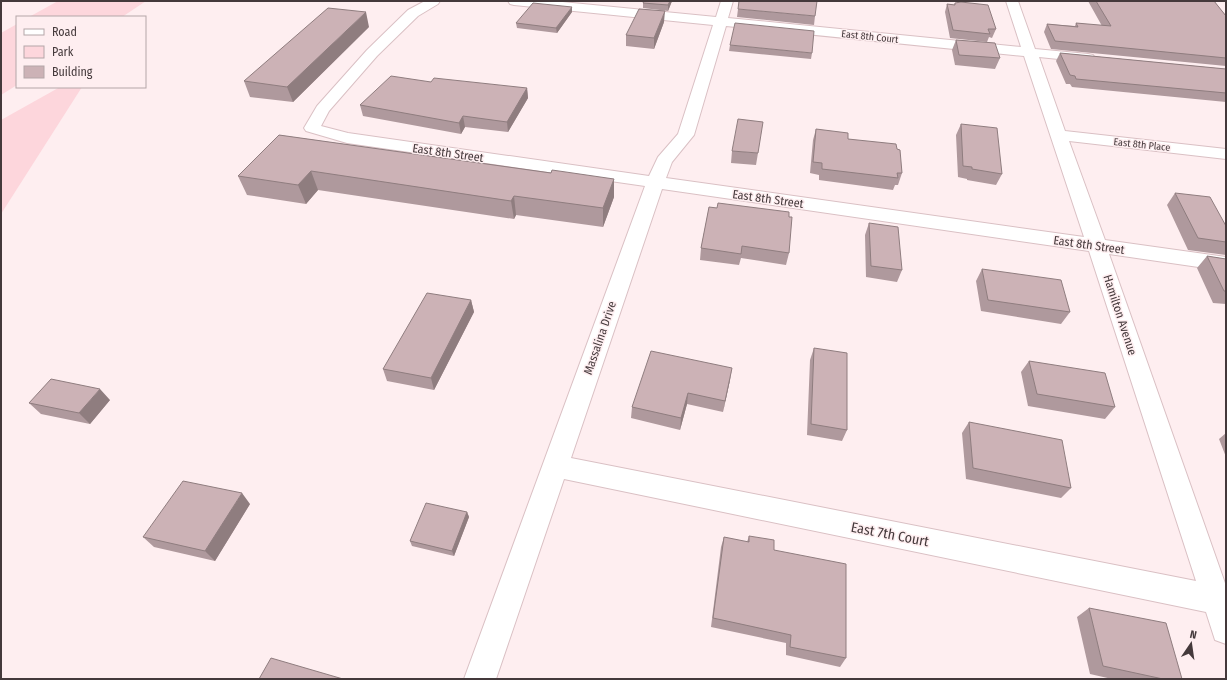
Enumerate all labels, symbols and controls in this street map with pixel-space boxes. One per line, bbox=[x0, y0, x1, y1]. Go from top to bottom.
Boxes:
legend bbox=[16, 16, 146, 88]
text: Road bbox=[52, 25, 77, 39]
street label: East 8th Court bbox=[841, 28, 900, 46]
text: Park bbox=[52, 45, 74, 59]
text: Building bbox=[52, 65, 93, 79]
street label: East 8th Place bbox=[1113, 136, 1171, 154]
street label: East 8th Street bbox=[412, 141, 485, 165]
street label: East 8th Street bbox=[732, 187, 805, 211]
street label: East 8th Street bbox=[1053, 233, 1126, 257]
street label: Hamilton Avenue bbox=[1100, 273, 1140, 357]
street label: Massalina Drive bbox=[581, 299, 619, 377]
street label: East 7th Court bbox=[850, 519, 931, 550]
north arrow bbox=[1171, 624, 1211, 664]
text: N bbox=[1188, 628, 1198, 642]

